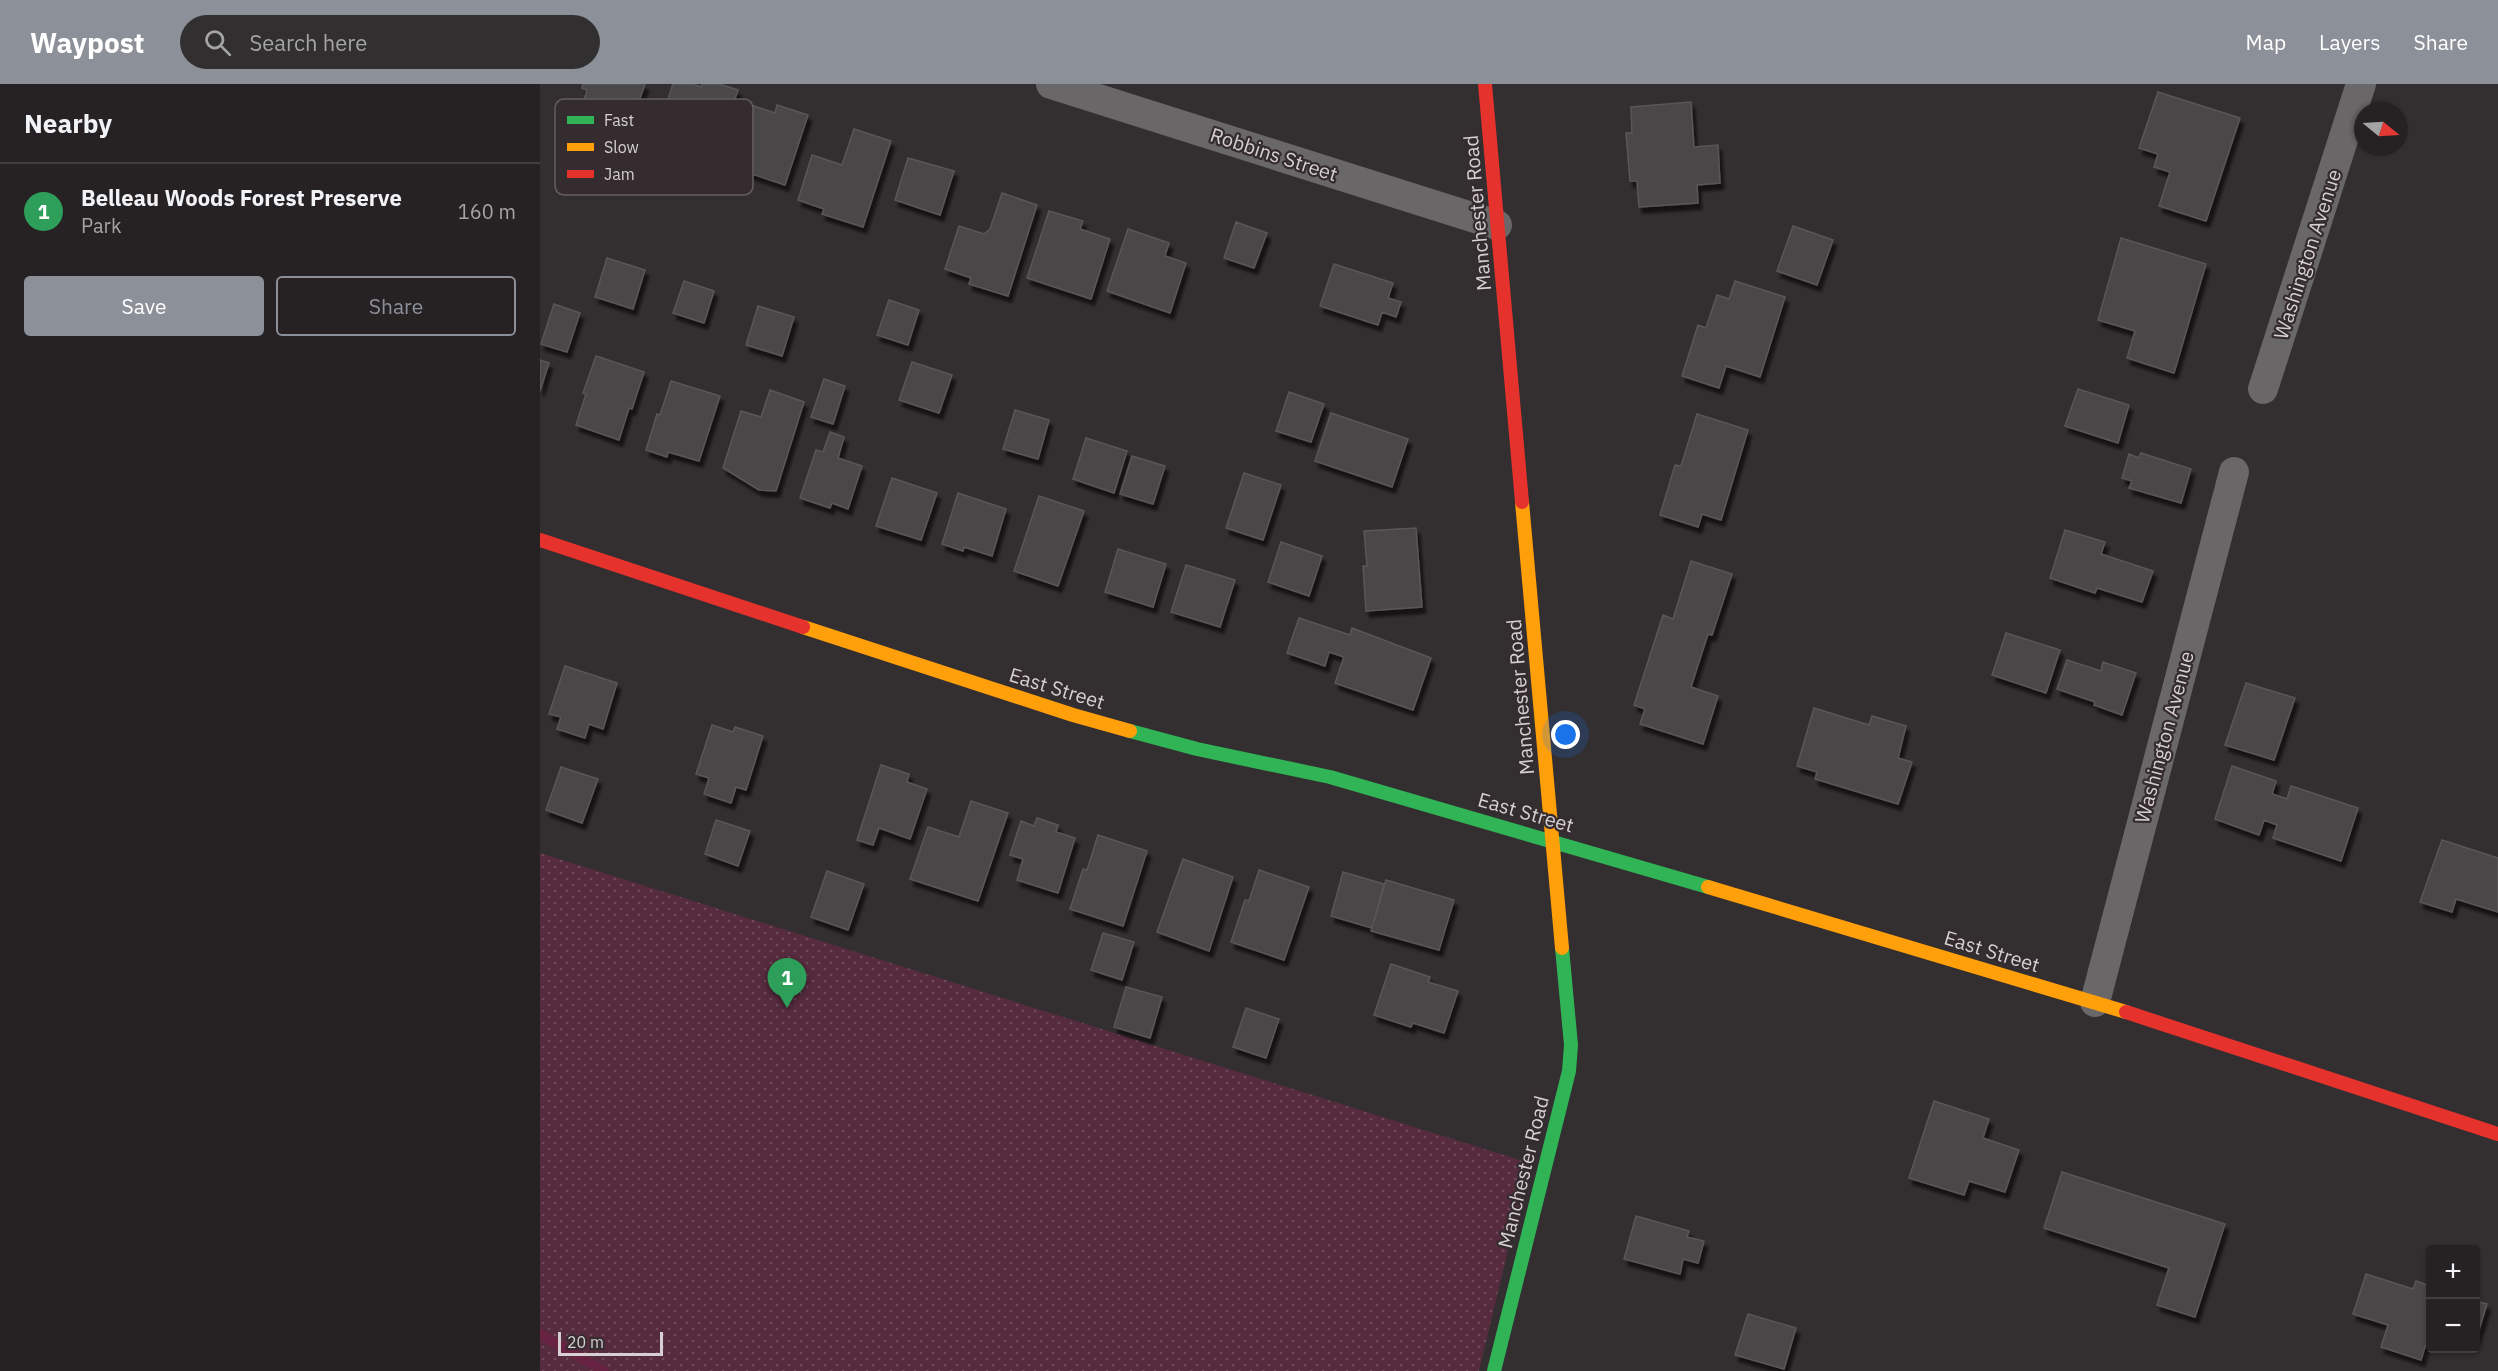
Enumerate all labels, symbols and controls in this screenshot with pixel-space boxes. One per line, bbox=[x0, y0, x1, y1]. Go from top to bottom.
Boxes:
search box bbox=[180, 15, 600, 69]
text: Waypost bbox=[30, 24, 144, 61]
icon: search bbox=[201, 26, 234, 59]
text: Search here bbox=[249, 28, 367, 57]
text: Map bbox=[2246, 28, 2286, 56]
text: Layers bbox=[2319, 28, 2381, 56]
text: Share bbox=[2414, 28, 2468, 56]
legend bbox=[555, 99, 753, 195]
north arrow bbox=[2354, 102, 2408, 156]
text: Nearby bbox=[24, 106, 112, 140]
text: Fast bbox=[604, 110, 634, 130]
street label: Robbins Street bbox=[1207, 121, 1341, 187]
street label: Manchester Road bbox=[1457, 134, 1497, 292]
text: Slow bbox=[604, 137, 639, 157]
text: Jam bbox=[604, 164, 635, 184]
street label: Washington Avenue bbox=[2267, 165, 2347, 342]
text: Belleau Woods Forest Preserve bbox=[81, 183, 402, 212]
text: 1 bbox=[38, 198, 50, 225]
text: 160 m bbox=[458, 198, 516, 225]
text: Park bbox=[81, 212, 121, 239]
button: Save bbox=[24, 276, 264, 336]
button: Share bbox=[276, 276, 516, 336]
street label: Manchester Road bbox=[1500, 618, 1540, 776]
street label: Washington Avenue bbox=[2128, 648, 2200, 826]
street label: East Street bbox=[1006, 661, 1108, 715]
your location bbox=[1551, 720, 1580, 749]
street label: East Street bbox=[1475, 785, 1577, 839]
street label: East Street bbox=[1941, 924, 2043, 978]
pin: 1 bbox=[768, 958, 806, 1008]
street label: Manchester Road bbox=[1491, 1093, 1555, 1251]
map controls bbox=[2426, 1245, 2480, 1353]
button: + bbox=[2426, 1245, 2480, 1299]
button: − bbox=[2426, 1299, 2480, 1353]
scale bar bbox=[558, 1329, 663, 1356]
text: 20 m bbox=[567, 1332, 604, 1352]

